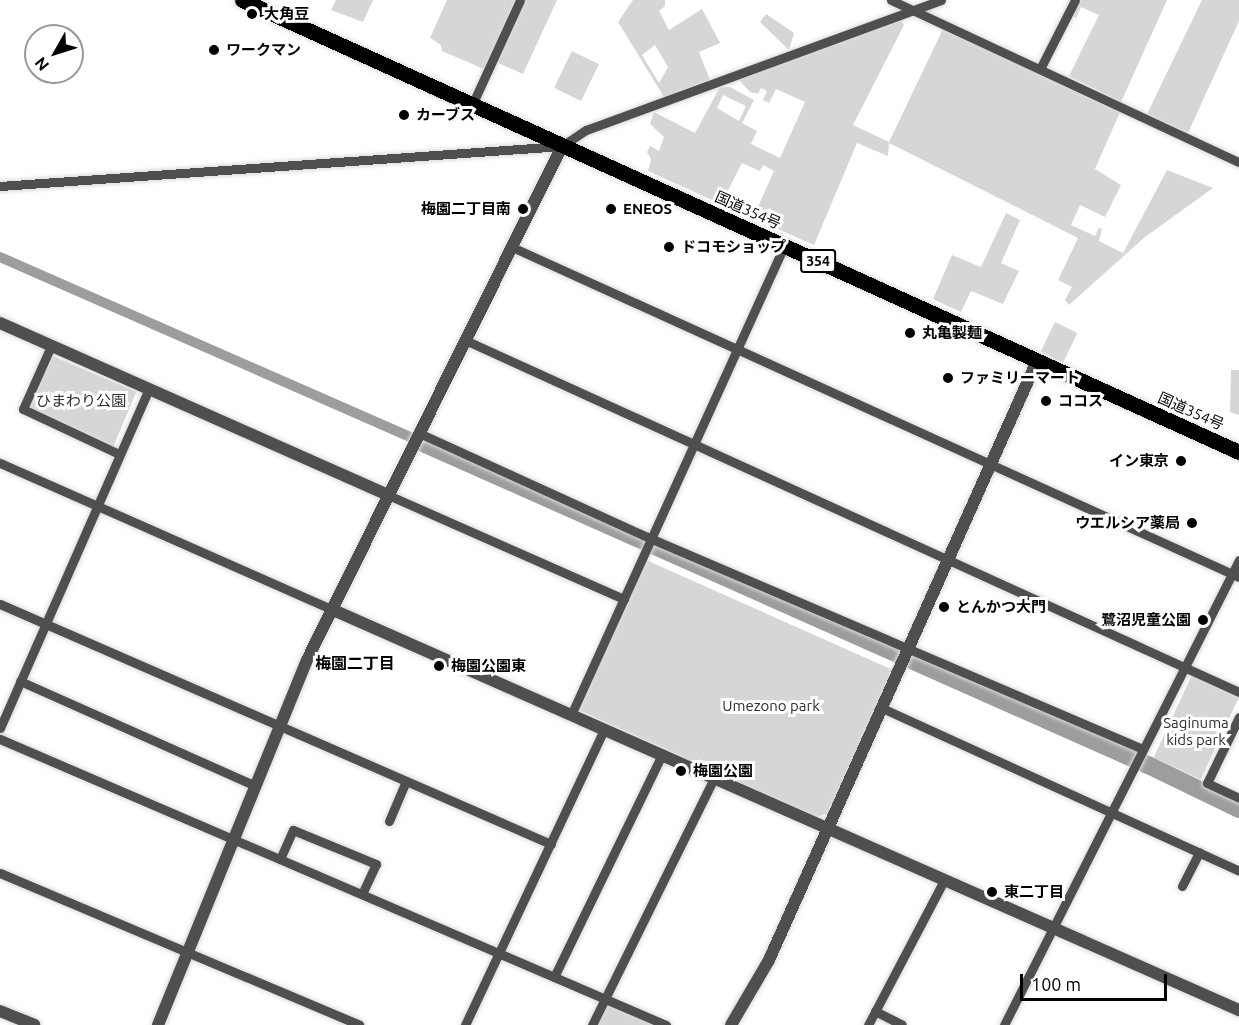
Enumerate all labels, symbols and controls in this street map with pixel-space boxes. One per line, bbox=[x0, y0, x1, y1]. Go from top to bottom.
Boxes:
place label: 大角豆 bbox=[264, 5, 309, 23]
marker: 大角豆 bbox=[245, 7, 259, 21]
north arrow bbox=[24, 24, 84, 84]
place label: ワークマン bbox=[226, 41, 301, 59]
marker: ワークマン bbox=[207, 43, 221, 57]
text: N bbox=[31, 54, 52, 74]
place label: カーブス bbox=[416, 106, 476, 124]
marker: カーブス bbox=[397, 108, 411, 122]
street label: 国道354号 bbox=[712, 187, 784, 233]
place label: 梅園二丁目南 bbox=[421, 200, 511, 218]
place label: ENEOS bbox=[623, 200, 672, 218]
marker: 梅園二丁目南 bbox=[516, 202, 530, 216]
marker: ENEOS bbox=[604, 202, 618, 216]
place label: ドコモショップ bbox=[681, 238, 786, 256]
marker: ドコモショップ bbox=[662, 240, 676, 254]
road number: 354 bbox=[800, 250, 836, 272]
place label: 丸亀製麺 bbox=[922, 324, 982, 342]
marker: 丸亀製麺 bbox=[903, 326, 917, 340]
place label: ファミリーマート bbox=[960, 369, 1080, 387]
marker: ファミリーマート bbox=[941, 371, 955, 385]
street label: 国道354号 bbox=[1155, 388, 1227, 434]
park label: ひまわり公園 bbox=[36, 392, 126, 410]
place label: ココス bbox=[1058, 392, 1103, 410]
marker: ココス bbox=[1039, 394, 1053, 408]
place label: イン東京 bbox=[1109, 452, 1169, 470]
marker: イン東京 bbox=[1174, 454, 1188, 468]
place label: ウエルシア薬局 bbox=[1075, 514, 1180, 532]
marker: ウエルシア薬局 bbox=[1185, 516, 1199, 530]
place label: とんかつ大門 bbox=[956, 598, 1046, 616]
marker: とんかつ大門 bbox=[937, 600, 951, 614]
place label: 鷺沼児童公園 bbox=[1101, 611, 1191, 629]
marker: 鷺沼児童公園 bbox=[1196, 613, 1210, 627]
district label: 梅園二丁目 bbox=[315, 653, 395, 673]
place label: 梅園公園東 bbox=[451, 657, 526, 675]
marker: 梅園公園東 bbox=[432, 659, 446, 673]
park label: Umezono park bbox=[722, 697, 820, 715]
park label: Saginuma kids park bbox=[1163, 713, 1229, 748]
place label: 梅園公園 bbox=[693, 762, 753, 780]
marker: 梅園公園 bbox=[674, 764, 688, 778]
place label: 東二丁目 bbox=[1004, 883, 1064, 901]
marker: 東二丁目 bbox=[985, 885, 999, 899]
scale bar bbox=[1023, 962, 1170, 1000]
text: 100 m bbox=[1031, 974, 1081, 994]

